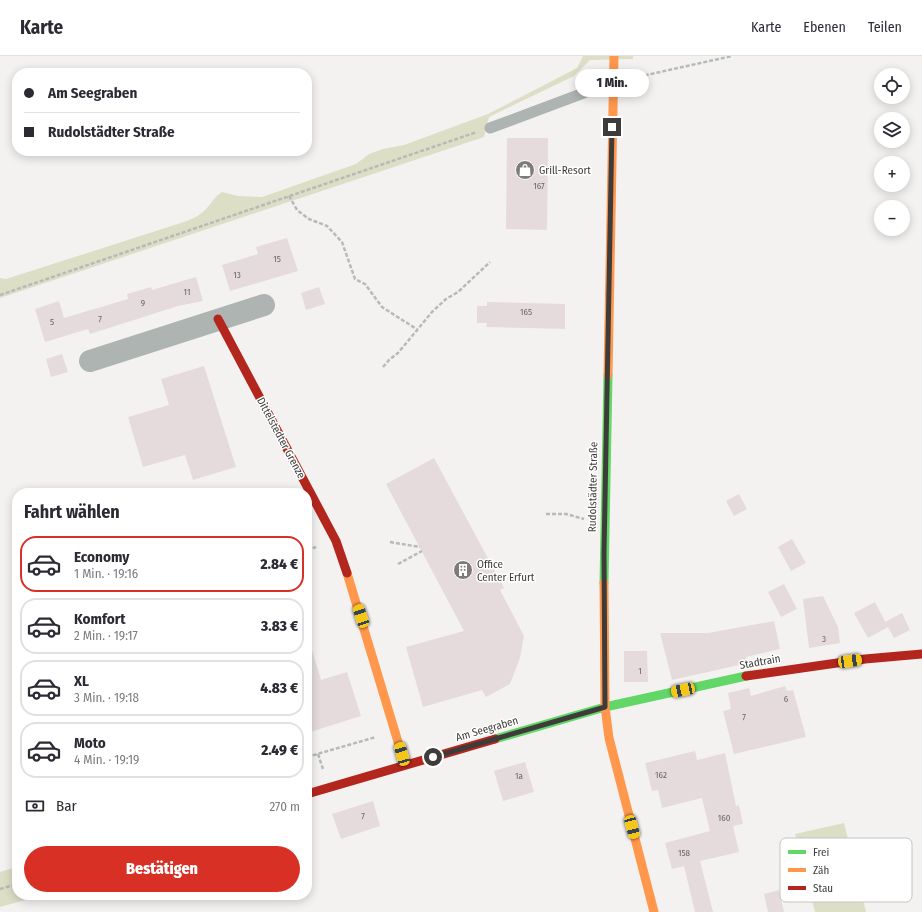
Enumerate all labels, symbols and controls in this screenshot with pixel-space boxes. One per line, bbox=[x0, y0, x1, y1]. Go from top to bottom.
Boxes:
text: Karte bbox=[20, 16, 63, 39]
text: Karte bbox=[751, 19, 781, 36]
text: Ebenen bbox=[803, 19, 846, 36]
text: Teilen bbox=[868, 19, 902, 36]
map controls bbox=[874, 68, 910, 236]
button: locate bbox=[874, 68, 910, 104]
callout: 1 Min. bbox=[575, 69, 649, 97]
text: 1 Min. bbox=[597, 75, 627, 90]
text: Am Seegraben bbox=[48, 84, 137, 102]
button: layers bbox=[874, 112, 910, 148]
route end bbox=[603, 118, 621, 136]
text: Rudolstädter Straße bbox=[48, 123, 175, 141]
button: + bbox=[874, 156, 910, 192]
shop icon: Grill-Resort bbox=[514, 159, 536, 181]
place label: Grill-Resort bbox=[539, 164, 591, 177]
house number: 167 bbox=[533, 181, 545, 191]
button: − bbox=[874, 200, 910, 236]
house number: 15 bbox=[273, 254, 281, 264]
house number: 13 bbox=[233, 270, 241, 280]
house number: 11 bbox=[184, 287, 190, 297]
house number: 9 bbox=[141, 298, 145, 308]
house number: 165 bbox=[520, 307, 532, 317]
house number: 7 bbox=[98, 314, 102, 324]
house number: 5 bbox=[50, 317, 54, 327]
street label: Dittelstedter Grenze bbox=[254, 395, 308, 481]
street label: Rudolstädter Straße bbox=[586, 442, 600, 532]
text: Fahrt wählen bbox=[24, 501, 120, 523]
icon: car bbox=[26, 546, 62, 582]
text: Economy bbox=[74, 548, 129, 566]
text: 2.84 € bbox=[260, 555, 298, 573]
place label: Office Center Erfurt bbox=[477, 558, 535, 584]
building icon: Office Center Erfurt bbox=[452, 559, 474, 581]
text: 1 Min. · 19:16 bbox=[74, 566, 138, 581]
car bbox=[352, 603, 370, 629]
icon: car bbox=[26, 608, 62, 644]
text: Komfort bbox=[74, 610, 125, 628]
text: 3.83 € bbox=[261, 617, 298, 635]
text: 2 Min. · 19:17 bbox=[74, 628, 138, 643]
house number: 3 bbox=[822, 634, 826, 644]
street label: Stadtrain bbox=[739, 652, 781, 672]
car bbox=[837, 653, 863, 669]
house number: 1 bbox=[638, 666, 642, 676]
icon: car bbox=[26, 670, 62, 706]
text: XL bbox=[74, 672, 89, 690]
text: 4.83 € bbox=[260, 679, 298, 697]
car bbox=[670, 682, 696, 698]
text: 3 Min. · 19:18 bbox=[74, 690, 139, 705]
house number: 6 bbox=[784, 694, 789, 704]
house number: 7 bbox=[742, 712, 746, 722]
street label: Am Seegraben bbox=[454, 714, 520, 744]
icon: car bbox=[26, 732, 62, 768]
text: Moto bbox=[74, 734, 106, 752]
text: 2.49 € bbox=[261, 741, 298, 759]
car bbox=[393, 741, 411, 767]
route start bbox=[424, 748, 442, 766]
text: 4 Min. · 19:19 bbox=[74, 752, 139, 767]
house number: 162 bbox=[655, 770, 667, 780]
house number: 1a bbox=[515, 771, 524, 781]
icon: cash bbox=[24, 795, 46, 817]
text: Bar bbox=[56, 797, 77, 815]
text: 270 m bbox=[269, 799, 300, 814]
house number: 7 bbox=[361, 811, 365, 821]
house number: 160 bbox=[718, 813, 731, 823]
car bbox=[623, 814, 641, 840]
legend bbox=[780, 838, 912, 902]
button: Bestätigen bbox=[24, 846, 300, 892]
text: Frei bbox=[813, 846, 829, 859]
house number: 158 bbox=[678, 848, 691, 858]
text: Zäh bbox=[813, 864, 829, 877]
text: Stau bbox=[813, 882, 833, 895]

